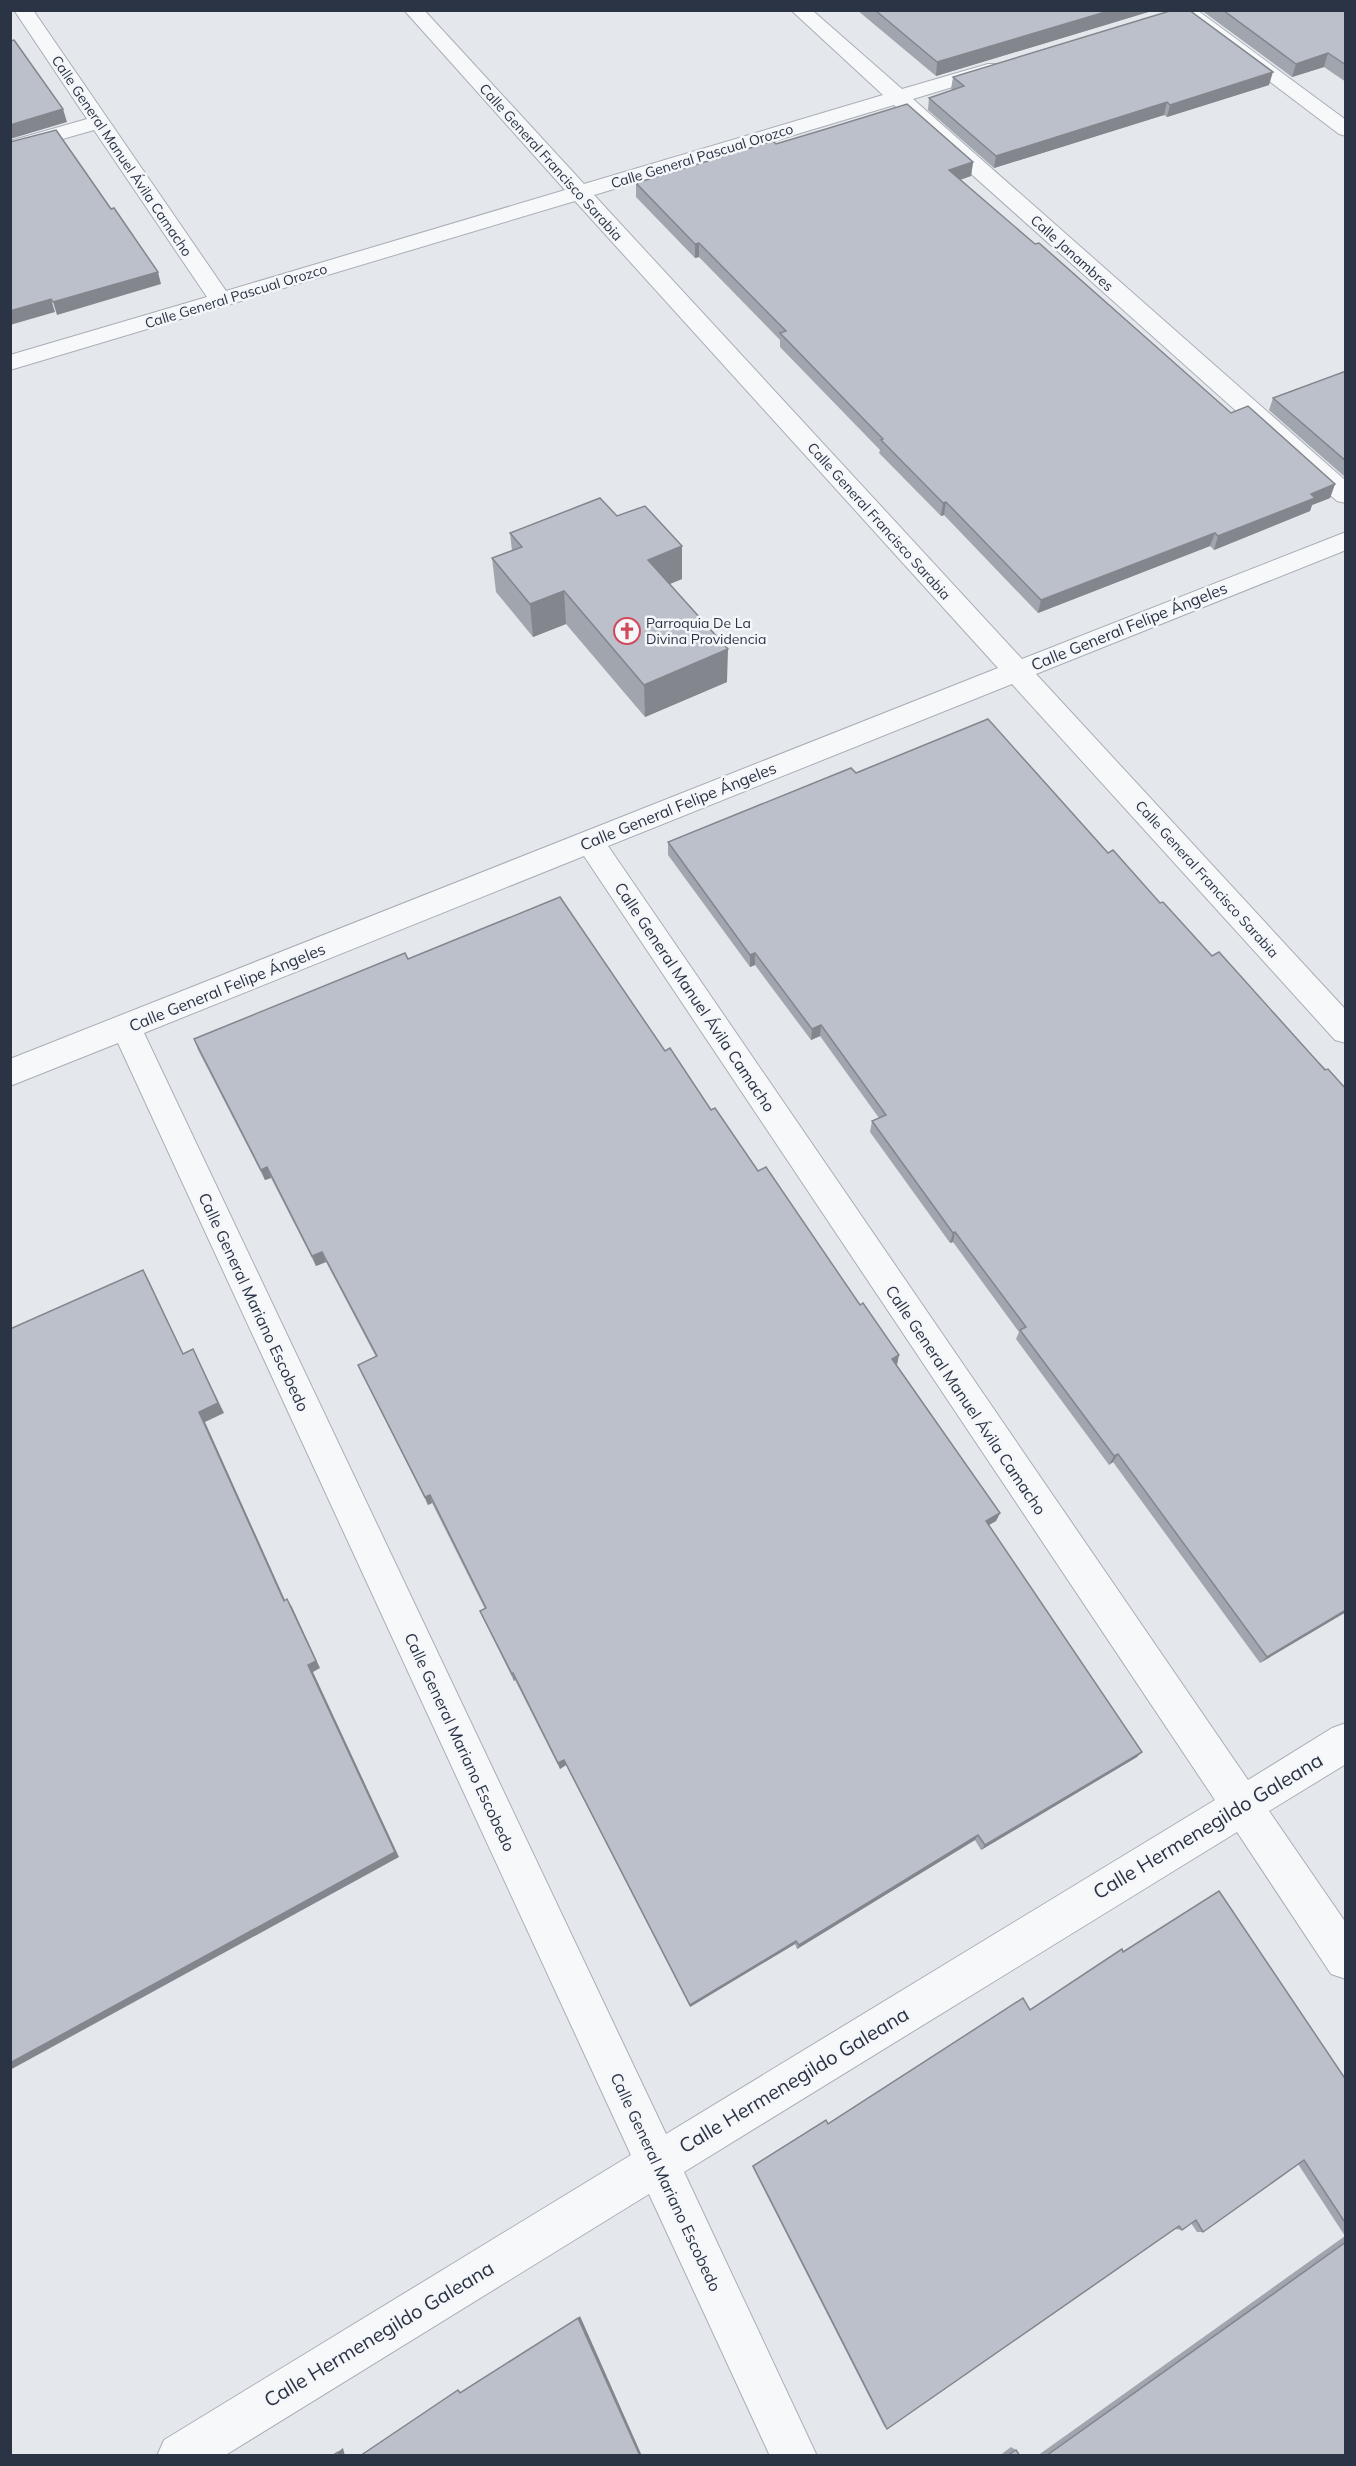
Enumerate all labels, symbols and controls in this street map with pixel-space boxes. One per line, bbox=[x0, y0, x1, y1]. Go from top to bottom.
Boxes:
street label: Calle General Manuel Ávila Camacho bbox=[48, 52, 196, 260]
street label: Calle General Francisco Sarabia bbox=[476, 80, 626, 244]
street label: Calle General Pascual Orozco bbox=[609, 120, 795, 192]
street label: Calle Janambres bbox=[1027, 211, 1117, 295]
street label: Calle General Pascual Orozco bbox=[143, 260, 329, 332]
street label: Calle General Francisco Sarabia bbox=[804, 439, 954, 603]
street label: Calle General Felipe Ángeles bbox=[1028, 577, 1230, 675]
place label: Parroquia De La Divina Providencia bbox=[646, 614, 766, 648]
church icon: Parroquia De La Divina Providencia bbox=[612, 616, 642, 646]
street label: Calle General Felipe Ángeles bbox=[577, 757, 779, 855]
street label: Calle General Francisco Sarabia bbox=[1132, 797, 1282, 961]
street label: Calle General Manuel Ávila Camacho bbox=[610, 878, 780, 1116]
street label: Calle General Felipe Ángeles bbox=[126, 938, 328, 1036]
street label: Calle General Mariano Escobedo bbox=[194, 1189, 314, 1415]
street label: Calle General Manuel Ávila Camacho bbox=[881, 1281, 1051, 1519]
street label: Calle General Mariano Escobedo bbox=[400, 1629, 520, 1855]
street label: Calle Hermenegildo Galeana bbox=[1088, 1747, 1327, 1904]
street label: Calle Hermenegildo Galeana bbox=[674, 2001, 913, 2158]
street label: Calle General Mariano Escobedo bbox=[606, 2069, 726, 2295]
street label: Calle Hermenegildo Galeana bbox=[259, 2255, 498, 2412]

